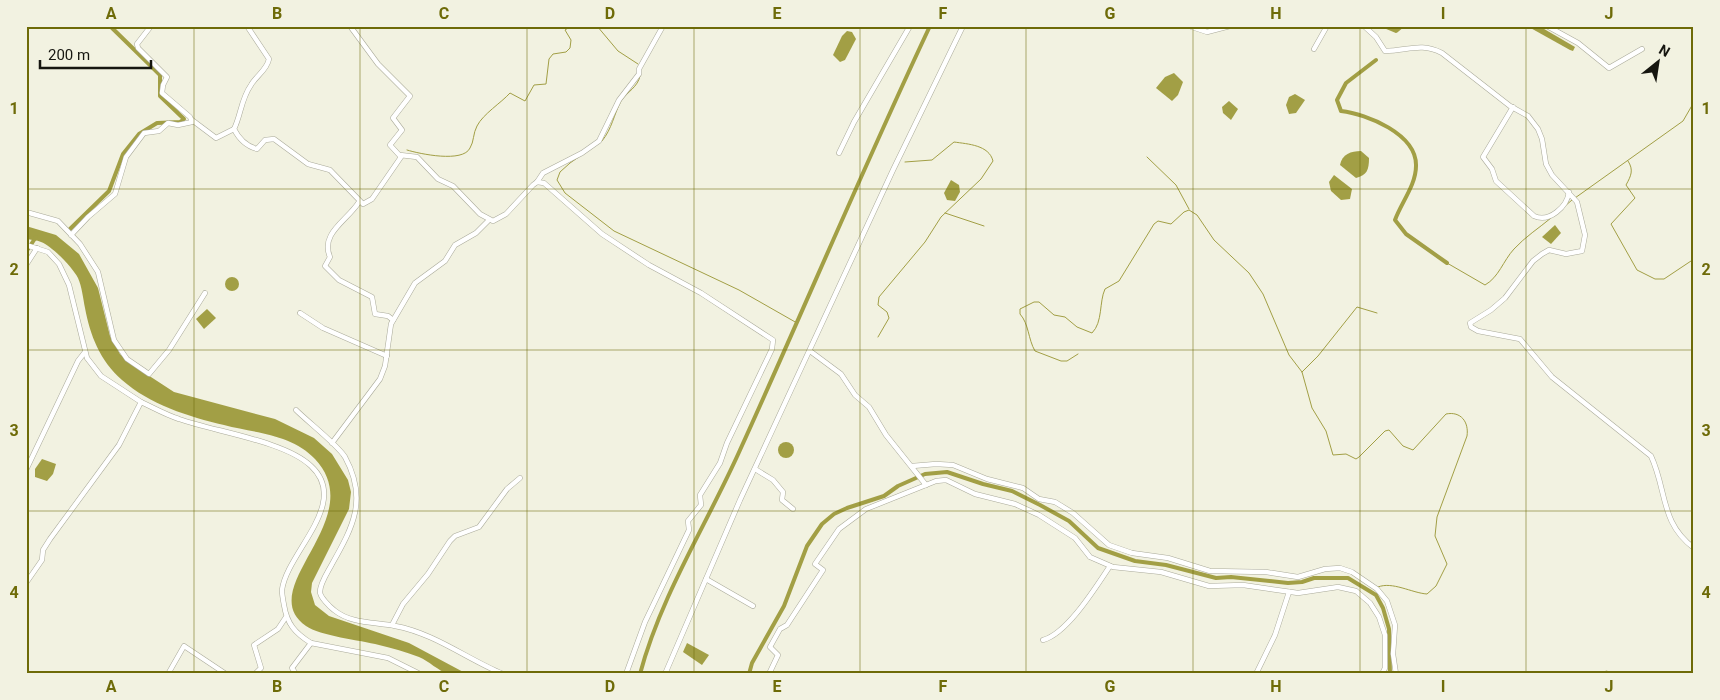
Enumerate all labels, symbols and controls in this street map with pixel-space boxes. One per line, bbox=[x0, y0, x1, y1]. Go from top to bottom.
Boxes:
text: A bbox=[106, 4, 117, 23]
text: B bbox=[272, 4, 282, 23]
text: C bbox=[439, 4, 449, 23]
text: D bbox=[605, 4, 615, 23]
text: E bbox=[773, 4, 782, 23]
text: F bbox=[939, 4, 948, 23]
text: G bbox=[1105, 4, 1116, 23]
text: H bbox=[1270, 4, 1282, 23]
text: I bbox=[1441, 4, 1445, 23]
text: J bbox=[1605, 4, 1613, 23]
scale bar bbox=[40, 38, 151, 70]
north arrow bbox=[1632, 38, 1682, 88]
text: N bbox=[1656, 41, 1673, 60]
text: 200 m bbox=[48, 46, 90, 64]
text: 1 bbox=[9, 99, 19, 118]
text: 1 bbox=[1701, 99, 1711, 118]
text: 2 bbox=[9, 260, 19, 279]
text: 2 bbox=[1701, 260, 1711, 279]
text: 3 bbox=[9, 421, 19, 440]
text: 3 bbox=[1701, 421, 1711, 440]
text: 4 bbox=[9, 583, 19, 602]
text: 4 bbox=[1701, 583, 1711, 602]
text: A bbox=[106, 677, 117, 696]
text: B bbox=[272, 677, 282, 696]
text: C bbox=[439, 677, 449, 696]
text: D bbox=[605, 677, 615, 696]
text: E bbox=[773, 677, 782, 696]
text: F bbox=[939, 677, 948, 696]
text: G bbox=[1105, 677, 1116, 696]
text: H bbox=[1270, 677, 1282, 696]
text: I bbox=[1441, 677, 1445, 696]
text: J bbox=[1605, 677, 1613, 696]

